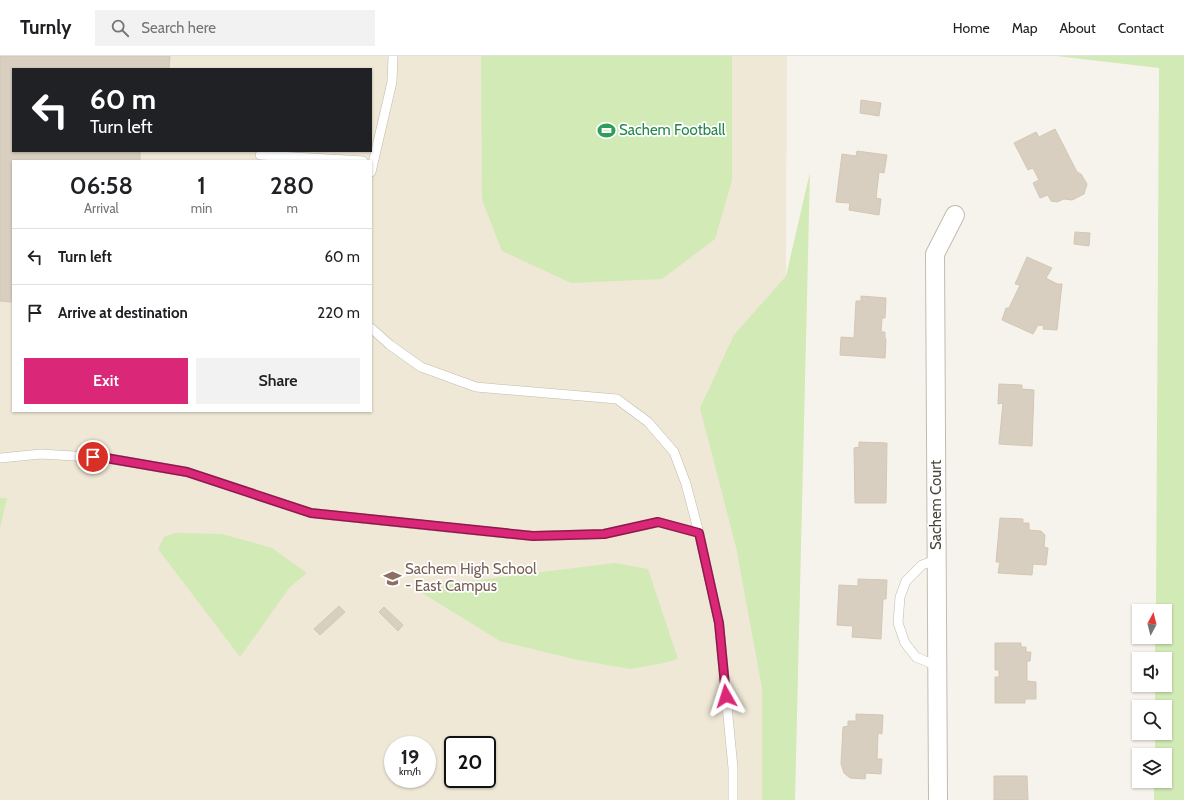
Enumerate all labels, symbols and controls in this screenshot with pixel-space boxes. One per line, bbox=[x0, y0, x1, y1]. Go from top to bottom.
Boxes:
search box bbox=[95, 10, 375, 46]
text: Turnly bbox=[20, 16, 71, 39]
icon: search bbox=[109, 17, 131, 39]
text: Search here bbox=[141, 19, 216, 37]
text: Home bbox=[953, 19, 990, 37]
text: Map bbox=[1012, 19, 1037, 37]
text: About bbox=[1059, 19, 1096, 37]
text: Contact bbox=[1118, 19, 1164, 37]
text: 60 m bbox=[90, 82, 156, 116]
icon: left bbox=[24, 84, 76, 136]
text: Turn left bbox=[90, 116, 153, 138]
sports icon: Sachem Football bbox=[596, 120, 616, 140]
place label: Sachem Football bbox=[619, 121, 726, 139]
text: 06:58 bbox=[70, 171, 133, 200]
text: 1 bbox=[197, 171, 206, 200]
text: 280 bbox=[270, 171, 314, 200]
text: Arrival bbox=[84, 200, 119, 216]
text: min bbox=[191, 200, 212, 216]
text: m bbox=[286, 200, 298, 216]
icon: left bbox=[24, 246, 46, 268]
text: Turn left bbox=[58, 248, 112, 266]
text: 60 m bbox=[324, 248, 360, 266]
icon: arrive bbox=[24, 302, 46, 324]
text: Arrive at destination bbox=[58, 304, 188, 322]
text: 220 m bbox=[317, 304, 360, 322]
button: Exit bbox=[24, 358, 188, 404]
button: Share bbox=[196, 358, 360, 404]
pin bbox=[76, 440, 110, 474]
icon: arrive bbox=[82, 446, 104, 468]
street label: Sachem Court bbox=[927, 460, 945, 550]
place label: Sachem High School - East Campus bbox=[405, 560, 537, 595]
school or university icon: Sachem High School - East Campus bbox=[382, 568, 402, 588]
north arrow bbox=[1132, 604, 1172, 644]
map controls bbox=[1132, 604, 1172, 788]
button: sound bbox=[1132, 652, 1172, 692]
position arrow bbox=[705, 675, 747, 717]
button: search bbox=[1132, 700, 1172, 740]
speed limit sign: 20 bbox=[444, 736, 496, 788]
text: 19 bbox=[401, 745, 419, 769]
button: layers bbox=[1132, 748, 1172, 788]
text: km/h bbox=[399, 765, 421, 778]

